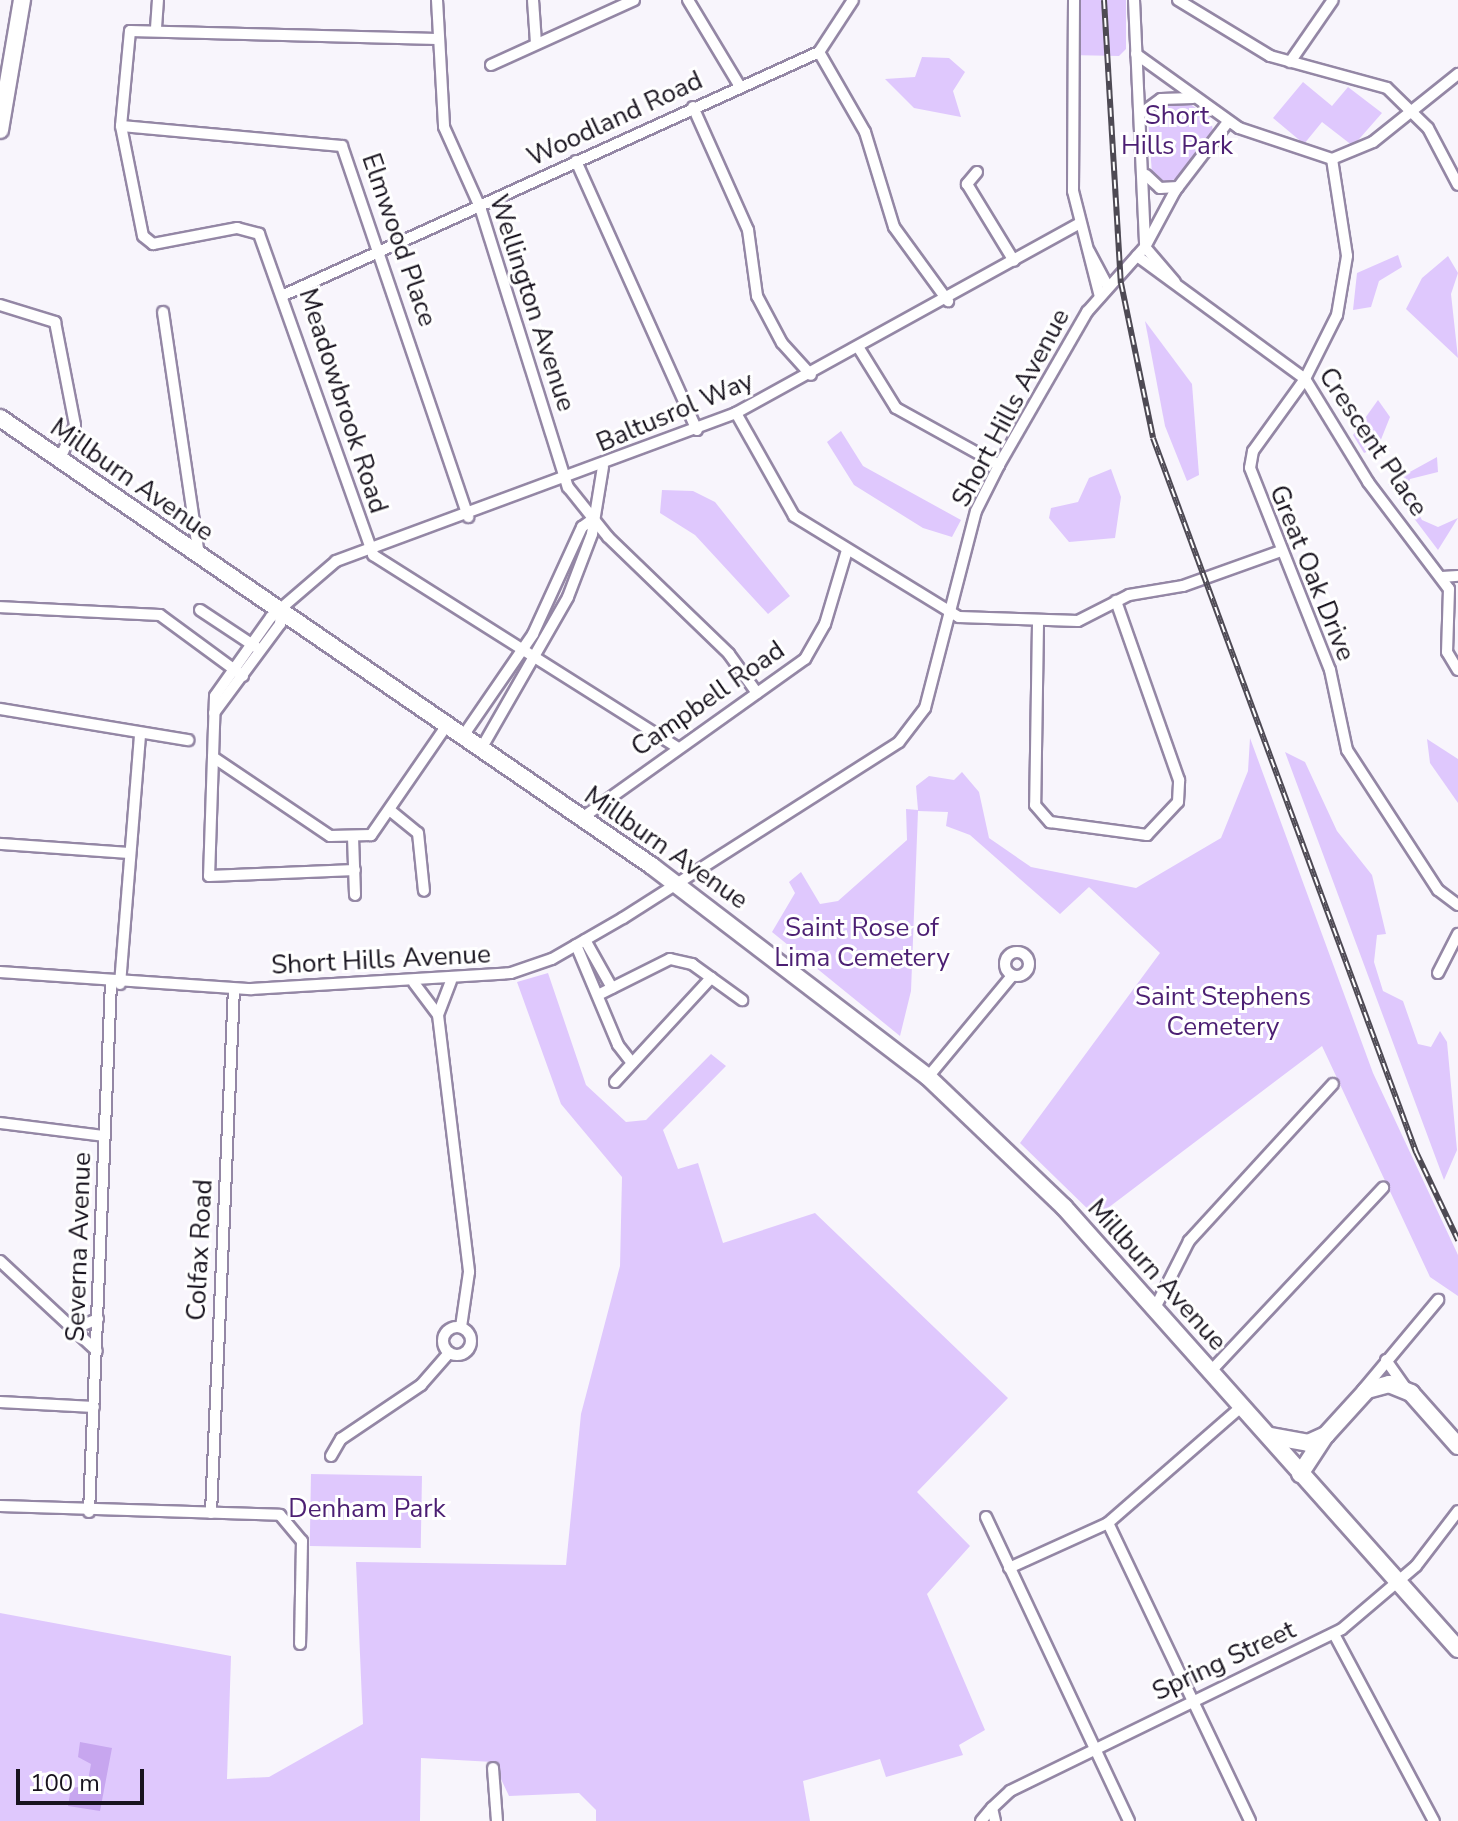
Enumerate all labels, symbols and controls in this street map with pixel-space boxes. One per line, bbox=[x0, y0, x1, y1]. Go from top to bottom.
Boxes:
street label: Woodland Road bbox=[522, 65, 708, 173]
park label: Short Hills Park bbox=[1121, 100, 1233, 162]
street label: Elmwood Place bbox=[355, 149, 443, 331]
street label: Wellington Avenue bbox=[482, 191, 582, 415]
street label: Meadowbrook Road bbox=[292, 285, 394, 517]
street label: Short Hills Avenue bbox=[946, 304, 1076, 512]
street label: Crescent Place bbox=[1312, 362, 1434, 522]
street label: Baltusrol Way bbox=[592, 365, 758, 459]
street label: Millburn Avenue bbox=[44, 412, 220, 548]
street label: Great Oak Drive bbox=[1263, 481, 1361, 665]
street label: Campbell Road bbox=[625, 635, 791, 763]
street label: Millburn Avenue bbox=[578, 780, 754, 916]
park label: Saint Rose of Lima Cemetery bbox=[774, 912, 950, 974]
street label: Short Hills Avenue bbox=[270, 939, 492, 981]
park label: Saint Stephens Cemetery bbox=[1135, 981, 1311, 1042]
street label: Severna Avenue bbox=[60, 1152, 98, 1342]
street label: Colfax Road bbox=[181, 1178, 219, 1322]
street label: Millburn Avenue bbox=[1081, 1193, 1233, 1357]
park label: Denham Park bbox=[288, 1493, 446, 1525]
street label: Spring Street bbox=[1148, 1614, 1300, 1708]
scale bar bbox=[20, 1753, 148, 1803]
text: 100 m bbox=[30, 1767, 100, 1799]

